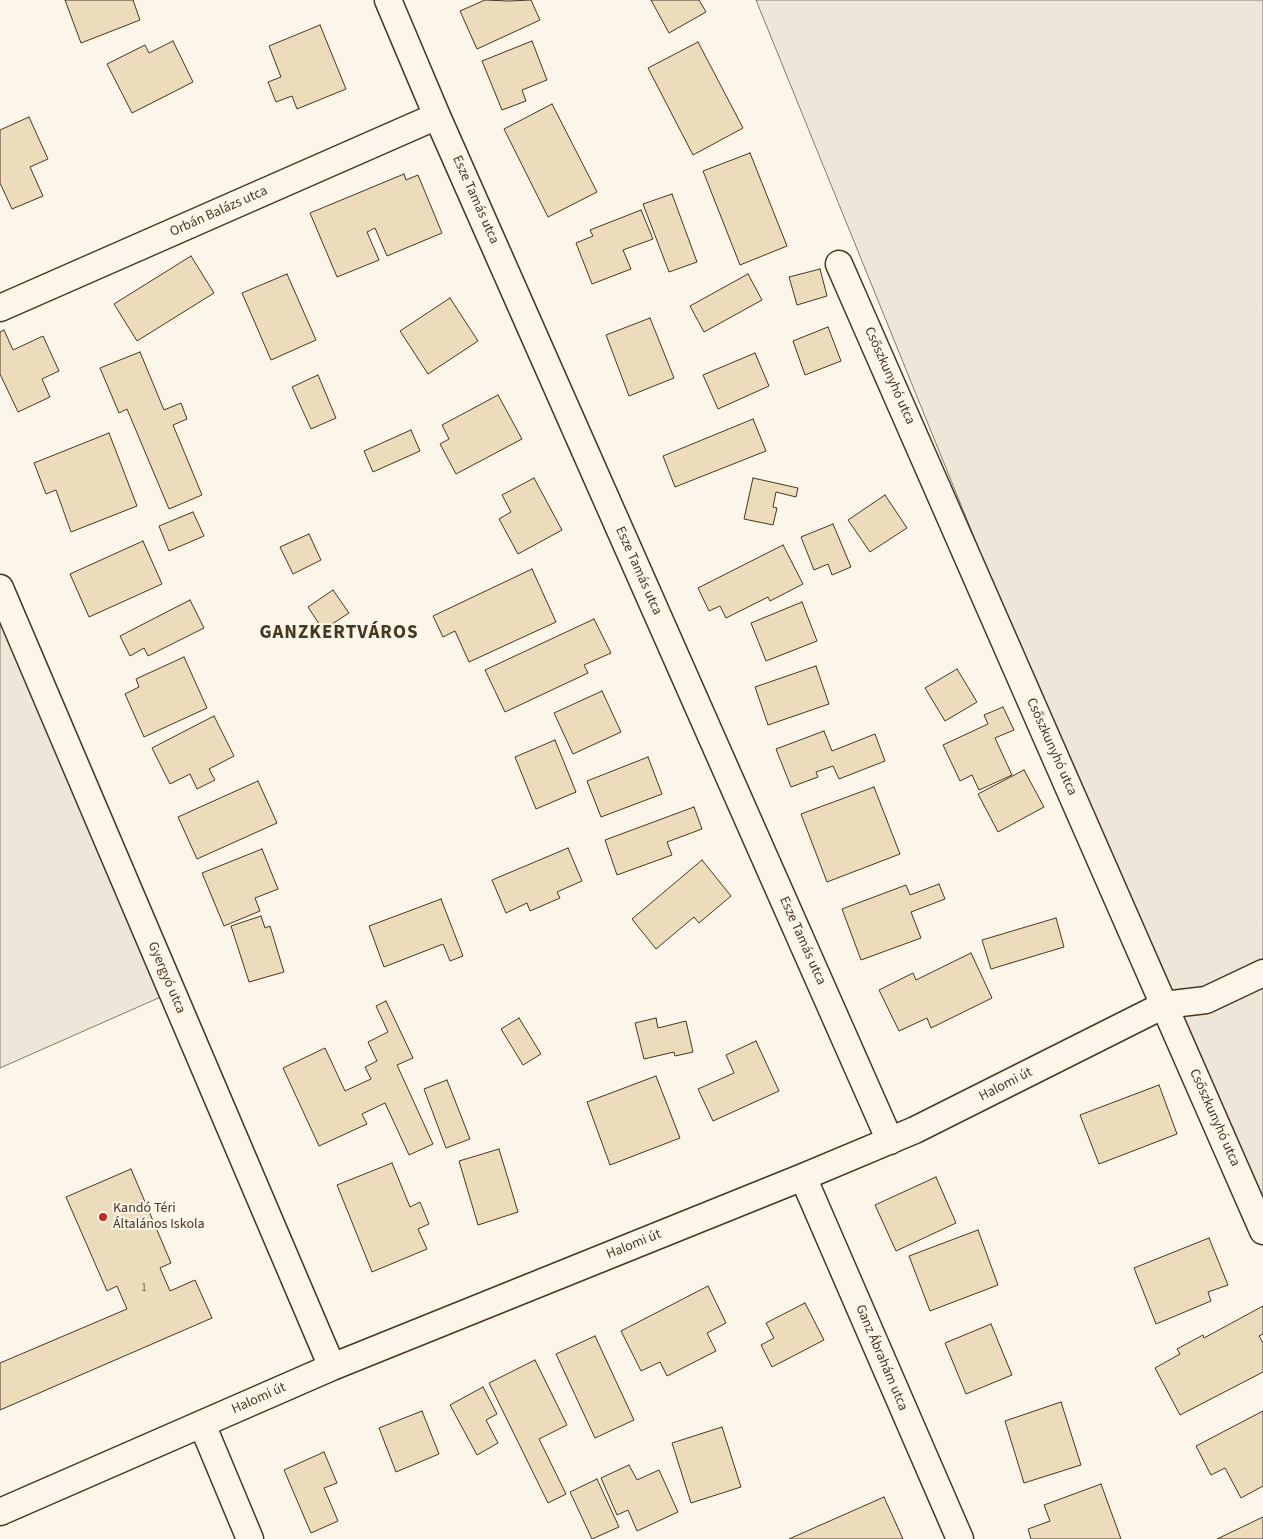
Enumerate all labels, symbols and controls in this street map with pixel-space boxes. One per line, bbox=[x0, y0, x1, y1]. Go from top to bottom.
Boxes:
street label: Esze Tamás utca bbox=[448, 153, 502, 247]
street label: Orbán Balázs utca bbox=[168, 183, 270, 241]
street label: Csőszkunyhó utca bbox=[860, 325, 918, 427]
street label: Esze Tamás utca bbox=[611, 524, 665, 618]
district label: GANZKERTVÁROS bbox=[258, 623, 420, 645]
street label: Csőszkunyhó utca bbox=[1022, 696, 1080, 798]
street label: Esze Tamás utca bbox=[775, 894, 829, 988]
street label: Gyergyó utca bbox=[143, 940, 189, 1016]
street label: Halomi út bbox=[977, 1064, 1035, 1106]
street label: Csőszkunyhó utca bbox=[1185, 1067, 1243, 1169]
place label: Kandó Téri Általános Iskola bbox=[113, 1201, 205, 1234]
marker: Kandó Téri Általános Iskola bbox=[97, 1211, 109, 1223]
street label: Halomi út bbox=[604, 1226, 664, 1264]
house number: 1 bbox=[141, 1282, 147, 1296]
street label: Ganz Ábrahám utca bbox=[851, 1302, 911, 1414]
street label: Halomi út bbox=[229, 1380, 289, 1418]

